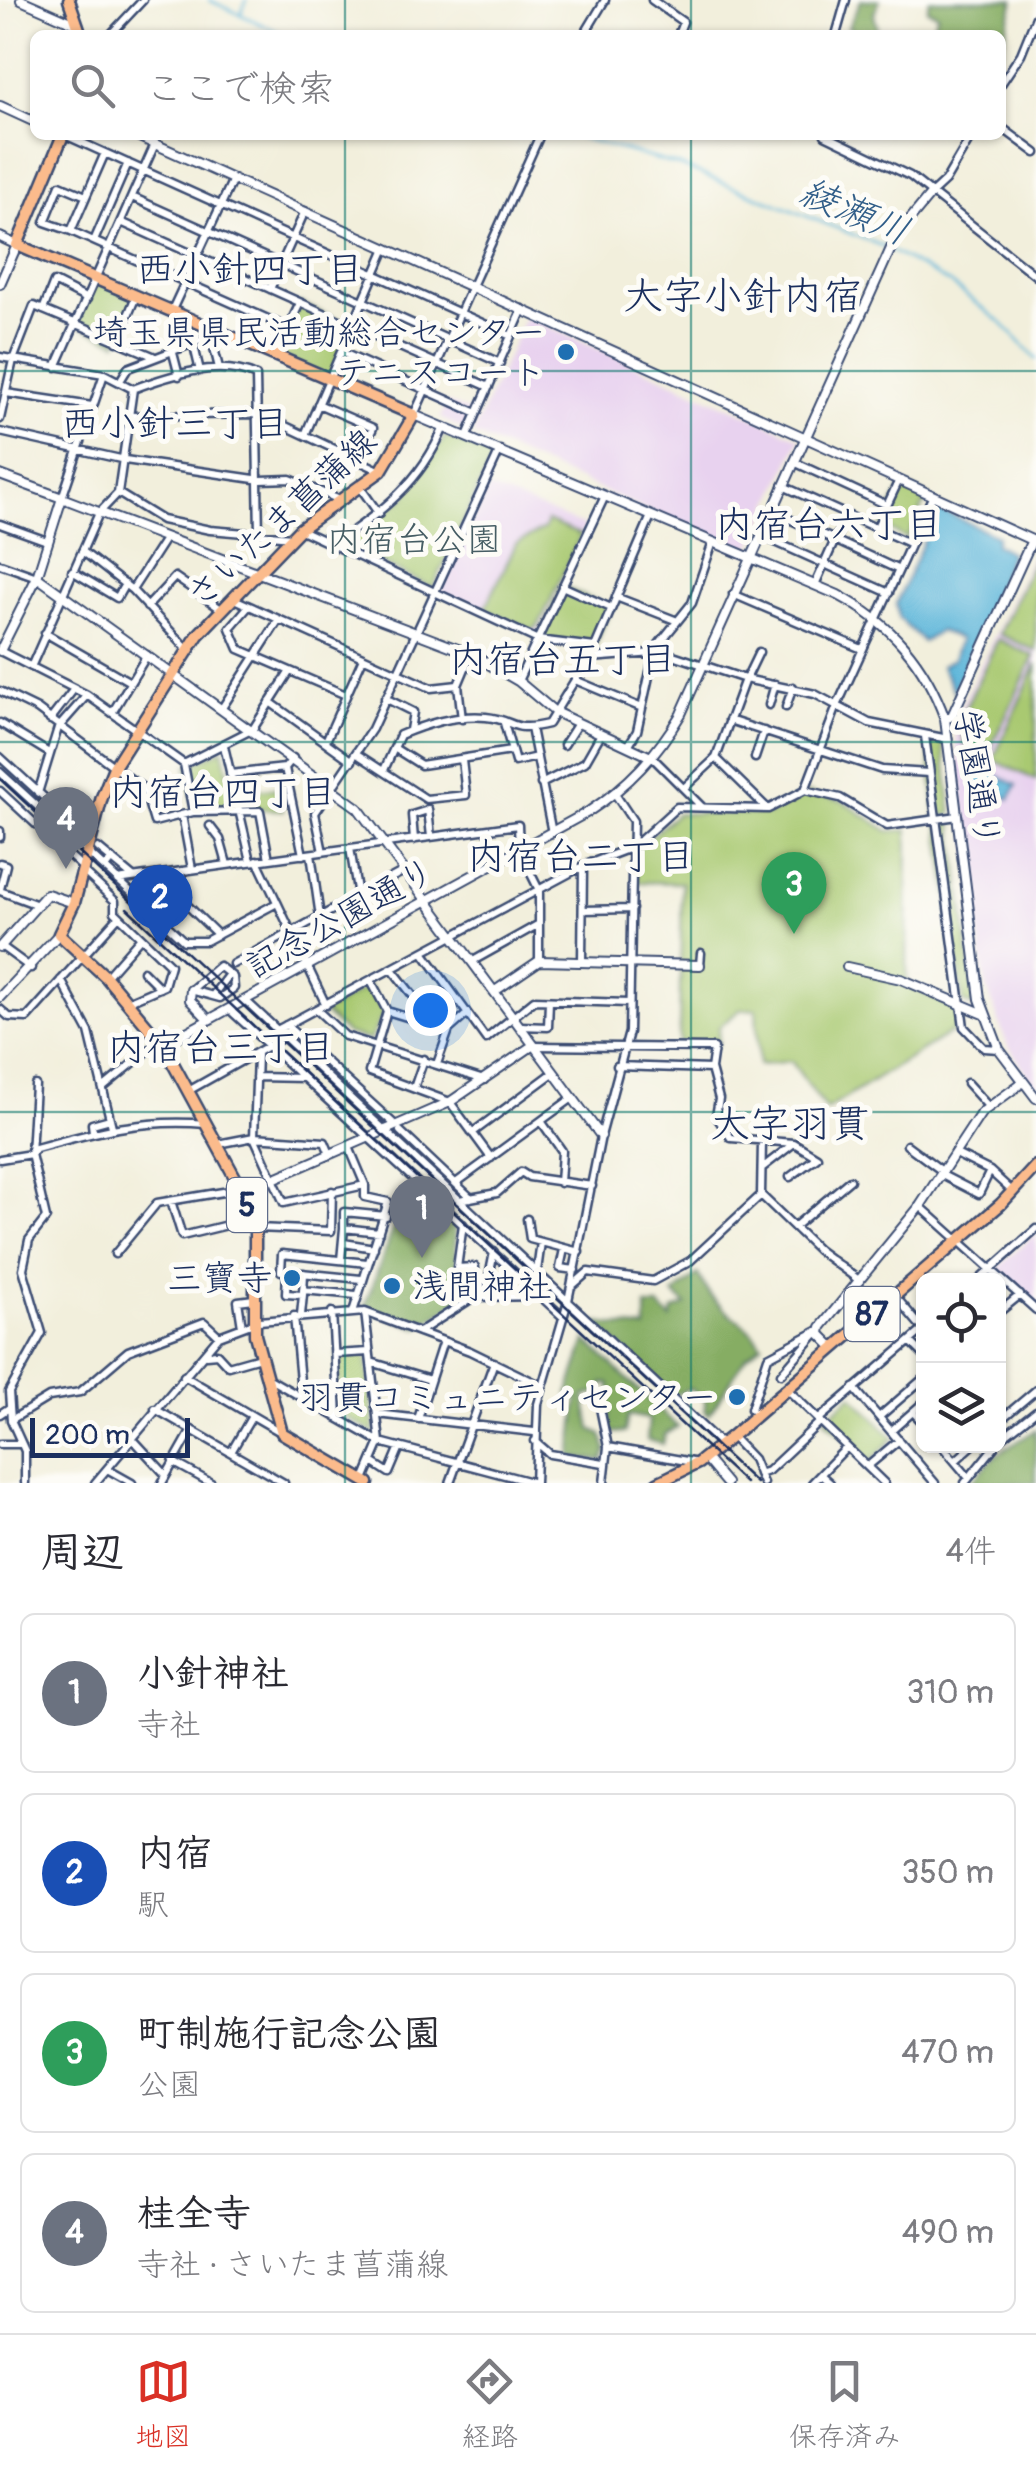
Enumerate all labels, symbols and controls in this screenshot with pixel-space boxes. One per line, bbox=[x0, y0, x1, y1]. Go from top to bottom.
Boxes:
search box bbox=[30, 30, 1006, 140]
icon: search bbox=[65, 58, 120, 113]
text: ここで検索 bbox=[145, 65, 335, 113]
water label: 綾瀬川 bbox=[793, 168, 916, 256]
district label: 西小針四丁目 bbox=[136, 246, 364, 294]
district label: 大字小針内宿 bbox=[623, 272, 863, 321]
place label: 埼玉県県民活動総合センター テニスコート bbox=[92, 311, 546, 395]
marker: 埼玉県県民活動総合センター テニスコート bbox=[555, 341, 577, 363]
district label: 西小針三丁目 bbox=[61, 400, 289, 448]
street label: さいたま菖蒲線 bbox=[178, 420, 386, 618]
district label: 内宿台六丁目 bbox=[715, 501, 943, 549]
park label: 内宿台公園 bbox=[326, 518, 502, 562]
district label: 内宿台五丁目 bbox=[449, 636, 677, 684]
street label: 学園通り bbox=[944, 706, 1010, 851]
district label: 内宿台四丁目 bbox=[109, 769, 337, 817]
pin: 4 bbox=[34, 786, 98, 869]
district label: 内宿台二丁目 bbox=[467, 833, 695, 881]
street label: 記念公園通り bbox=[238, 849, 443, 989]
pin: 3 bbox=[762, 852, 826, 934]
pin: 2 bbox=[128, 864, 192, 947]
your location bbox=[405, 985, 456, 1036]
district label: 内宿台三丁目 bbox=[107, 1024, 335, 1072]
district label: 大字羽貫 bbox=[710, 1100, 870, 1149]
pin: 1 bbox=[390, 1176, 454, 1258]
road number: 5 bbox=[227, 1178, 267, 1232]
place label: 三寶寺 bbox=[167, 1257, 272, 1301]
place label: 浅間神社 bbox=[412, 1265, 552, 1309]
marker: 三寶寺 bbox=[281, 1267, 303, 1289]
map controls bbox=[916, 1273, 1006, 1453]
button: locate bbox=[916, 1273, 1006, 1363]
marker: 浅間神社 bbox=[381, 1275, 403, 1297]
road number: 87 bbox=[844, 1287, 900, 1341]
button: layers bbox=[916, 1363, 1006, 1453]
place label: 羽貫コミュニティセンター bbox=[298, 1376, 717, 1420]
marker: 羽貫コミュニティセンター bbox=[726, 1386, 748, 1408]
scale bar bbox=[30, 1413, 190, 1458]
text: 200 m bbox=[45, 1418, 130, 1453]
text: 周辺 bbox=[40, 1527, 124, 1579]
text: 4件 bbox=[945, 1532, 996, 1572]
text: 小針神社 bbox=[137, 1650, 289, 1698]
text: 1 bbox=[68, 1673, 81, 1713]
text: 310 m bbox=[906, 1673, 994, 1713]
text: 寺社 bbox=[137, 1705, 201, 1745]
text: 内宿 bbox=[137, 1830, 213, 1878]
text: 2 bbox=[66, 1853, 83, 1893]
text: 350 m bbox=[902, 1853, 994, 1893]
text: 駅 bbox=[137, 1885, 169, 1925]
text: 町制施行記念公園 bbox=[137, 2010, 441, 2058]
text: 3 bbox=[66, 2033, 83, 2073]
text: 470 m bbox=[901, 2033, 994, 2073]
text: 公園 bbox=[137, 2065, 201, 2105]
text: 桂全寺 bbox=[137, 2190, 251, 2238]
text: 4 bbox=[65, 2213, 84, 2253]
text: 490 m bbox=[902, 2213, 994, 2253]
text: 寺社 · さいたま菖蒲線 bbox=[137, 2245, 448, 2285]
tab: 地図 bbox=[135, 2354, 191, 2455]
tab: 経路 bbox=[462, 2354, 518, 2455]
tab: 保存済み bbox=[789, 2354, 901, 2455]

